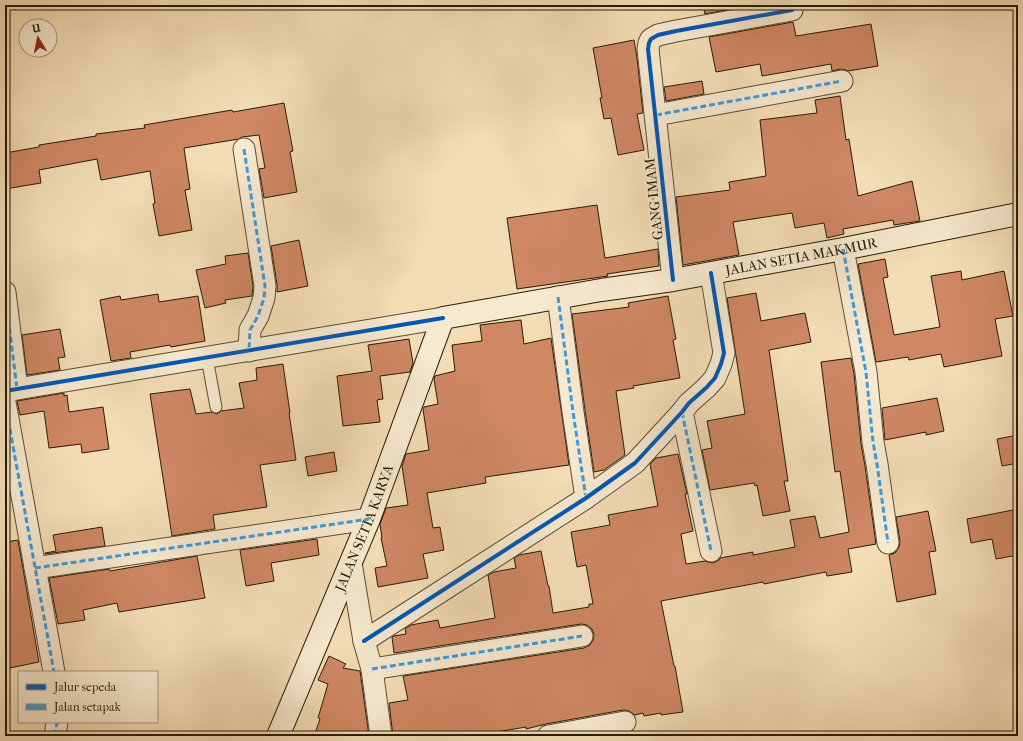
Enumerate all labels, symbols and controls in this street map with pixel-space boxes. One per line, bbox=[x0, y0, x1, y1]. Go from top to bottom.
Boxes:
north arrow bbox=[18, 18, 58, 58]
text: U bbox=[30, 21, 42, 36]
street label: GANG IMAM bbox=[641, 157, 667, 241]
street label: JALAN SETIA MAKMUR bbox=[723, 234, 880, 279]
street label: JALAN SETIA KARYA bbox=[331, 461, 397, 595]
legend bbox=[18, 671, 158, 723]
text: Jalur sepeda bbox=[53, 680, 117, 694]
text: Jalan setapak bbox=[53, 700, 121, 714]

